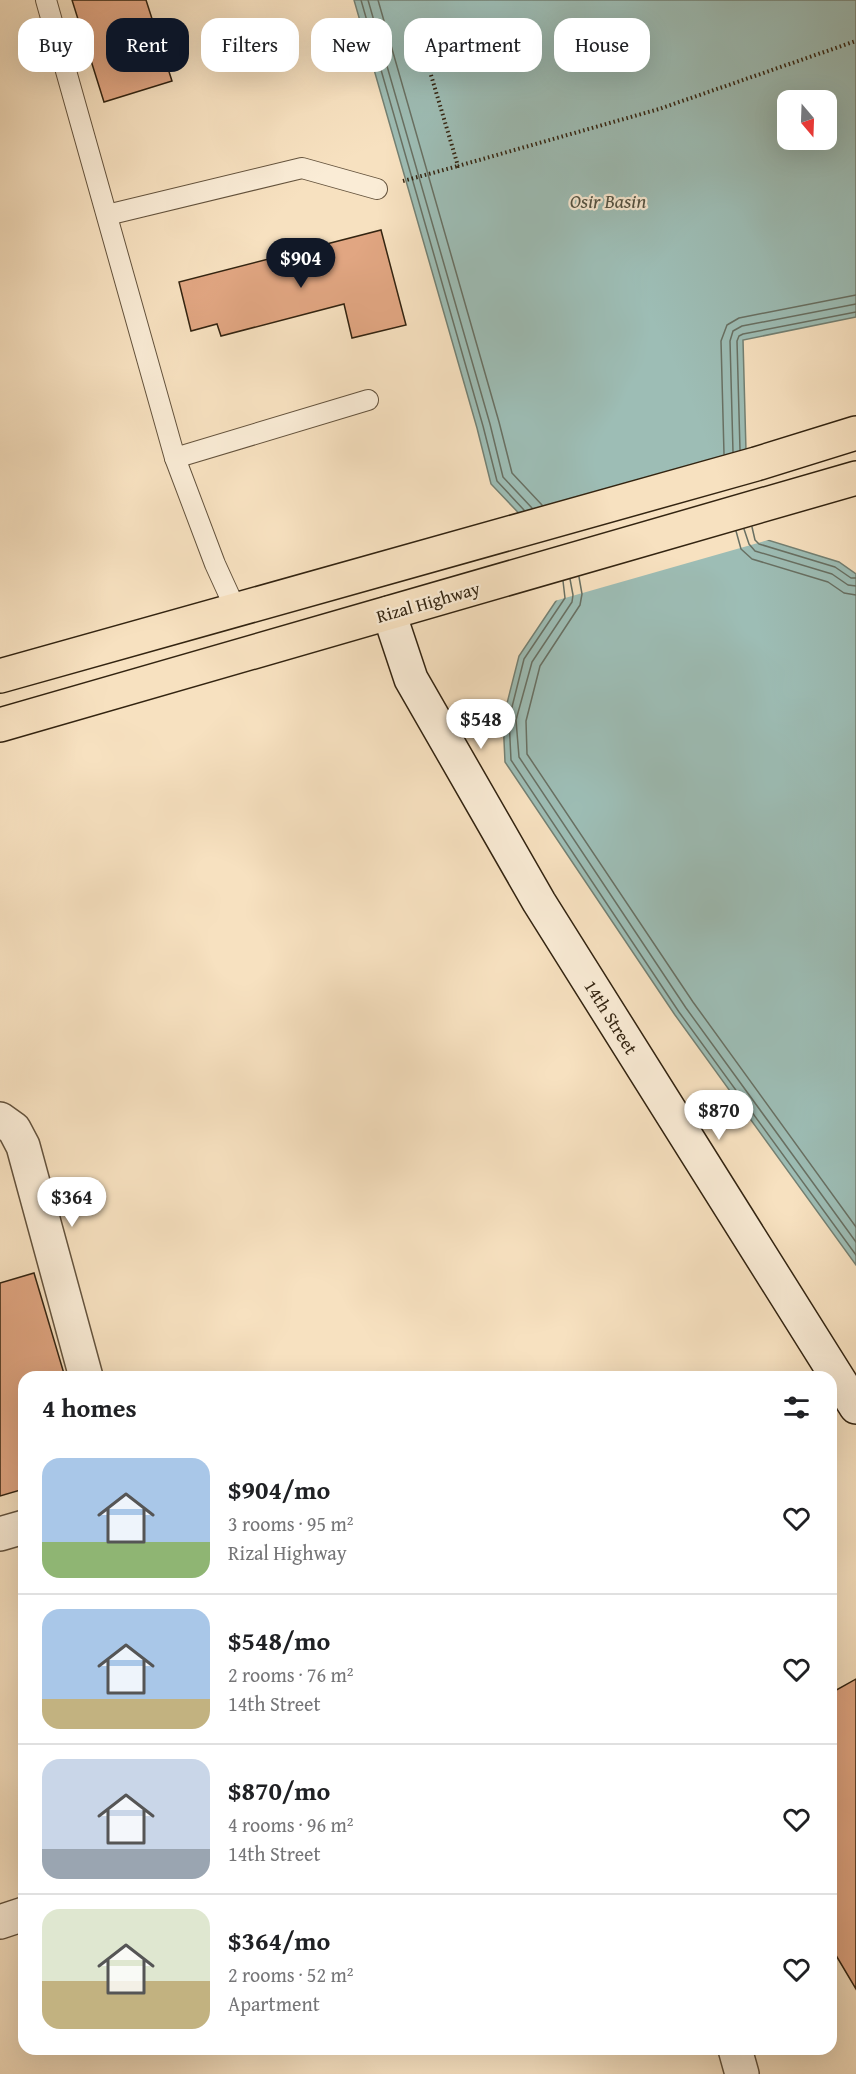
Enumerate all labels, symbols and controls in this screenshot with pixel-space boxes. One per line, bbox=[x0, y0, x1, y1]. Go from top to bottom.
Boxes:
chip: Buy bbox=[18, 18, 94, 72]
chip: Rent bbox=[106, 18, 189, 72]
chip: Filters bbox=[201, 18, 299, 72]
chip: New bbox=[311, 18, 392, 72]
chip: Apartment bbox=[404, 18, 542, 72]
chip: House bbox=[554, 18, 650, 72]
north arrow bbox=[777, 90, 837, 150]
map controls bbox=[777, 90, 837, 150]
water label: Osir Basin bbox=[570, 186, 646, 215]
pin: $904 bbox=[265, 238, 337, 289]
text: $904 bbox=[280, 243, 322, 272]
street label: Rizal Highway bbox=[373, 574, 483, 630]
pin: $548 bbox=[445, 699, 517, 750]
text: $548 bbox=[460, 704, 502, 733]
street label: 14th Street bbox=[577, 975, 645, 1060]
pin: $870 bbox=[683, 1090, 755, 1141]
text: $870 bbox=[698, 1095, 740, 1124]
pin: $364 bbox=[36, 1177, 108, 1228]
text: $364 bbox=[51, 1182, 93, 1211]
text: 4 homes bbox=[42, 1388, 137, 1427]
icon: filters bbox=[780, 1391, 813, 1424]
text: $904/mo bbox=[228, 1470, 330, 1509]
icon: home bbox=[90, 1482, 162, 1554]
icon: heart bbox=[780, 1502, 813, 1535]
text: 3 rooms · 95 m² bbox=[228, 1509, 354, 1538]
text: Rizal Highway bbox=[228, 1538, 347, 1567]
text: $548/mo bbox=[228, 1621, 330, 1660]
icon: home bbox=[90, 1633, 162, 1705]
icon: heart bbox=[780, 1653, 813, 1686]
text: 2 rooms · 76 m² bbox=[228, 1660, 354, 1689]
text: 14th Street bbox=[228, 1689, 321, 1718]
text: $870/mo bbox=[228, 1771, 330, 1810]
icon: home bbox=[90, 1783, 162, 1855]
icon: heart bbox=[780, 1803, 813, 1836]
text: 4 rooms · 96 m² bbox=[228, 1810, 354, 1839]
text: 14th Street bbox=[228, 1839, 321, 1868]
text: $364/mo bbox=[228, 1921, 330, 1960]
icon: home bbox=[90, 1933, 162, 2005]
icon: heart bbox=[780, 1953, 813, 1986]
text: 2 rooms · 52 m² bbox=[228, 1960, 354, 1989]
text: Apartment bbox=[228, 1989, 320, 2018]

